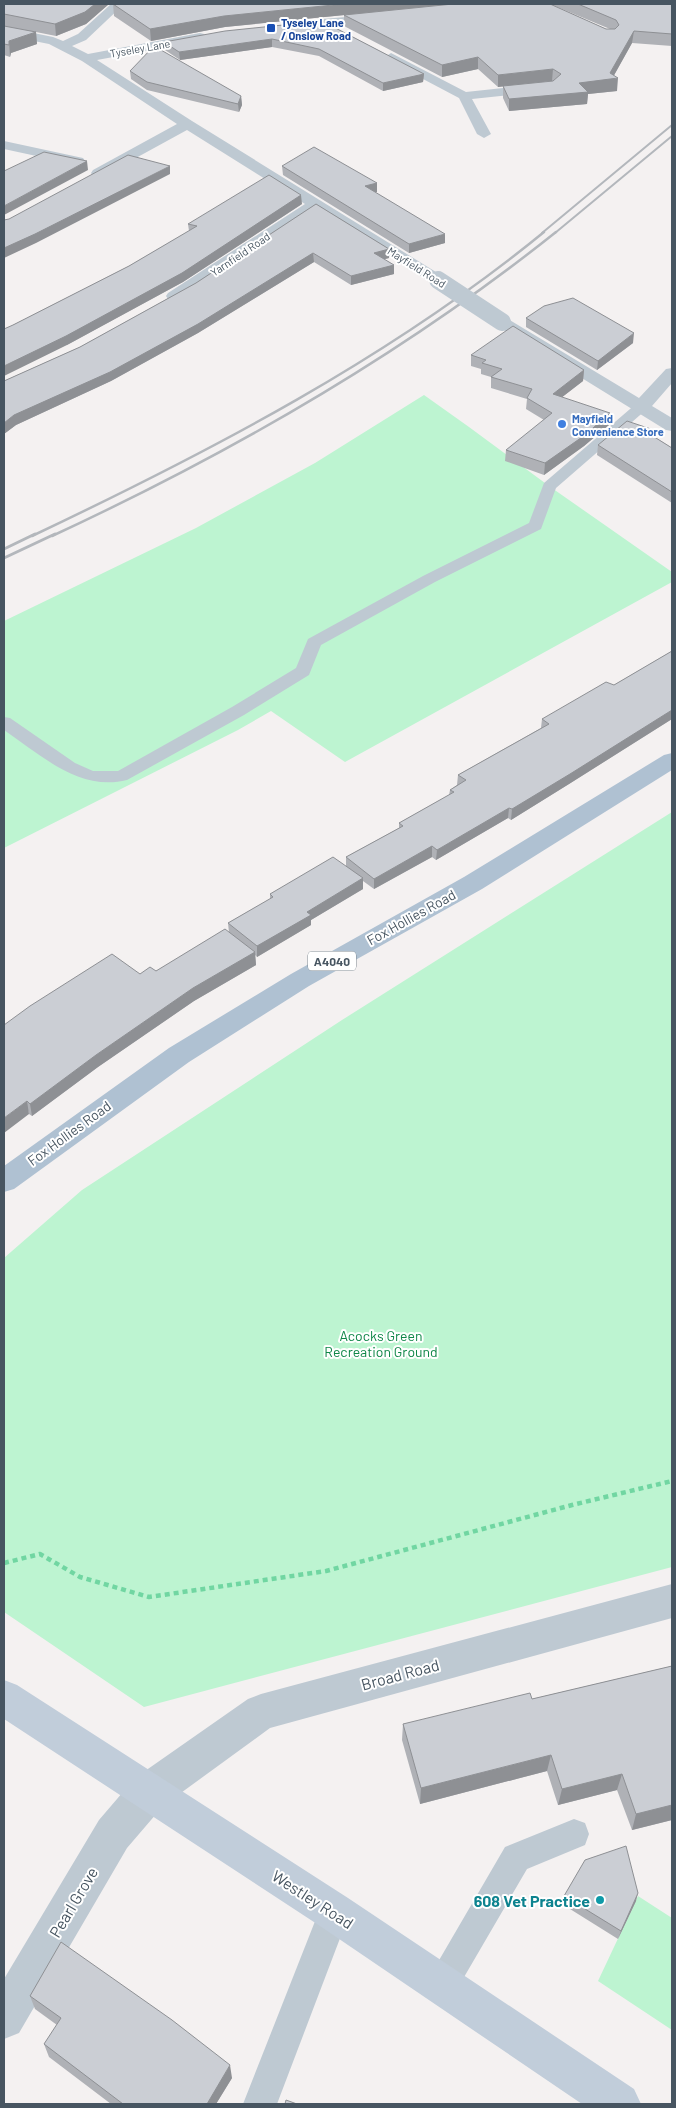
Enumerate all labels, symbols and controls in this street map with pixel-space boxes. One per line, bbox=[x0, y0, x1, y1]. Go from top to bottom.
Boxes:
place label: Tyseley Lane / Onslow Road bbox=[281, 16, 351, 42]
marker: Tyseley Lane / Onslow Road bbox=[265, 22, 277, 34]
street label: Tyseley Lane bbox=[109, 36, 171, 60]
street label: Yarnfield Road bbox=[208, 229, 272, 279]
street label: Mayfield Road bbox=[386, 244, 448, 290]
place label: Mayfield Convenience Store bbox=[572, 412, 664, 438]
marker: Mayfield Convenience Store bbox=[556, 418, 568, 430]
street label: Fox Hollies Road bbox=[364, 886, 458, 948]
road number: A4040 bbox=[308, 951, 356, 970]
street label: Fox Hollies Road bbox=[24, 1097, 114, 1169]
park label: Acocks Green Recreation Ground bbox=[324, 1327, 438, 1360]
street label: Broad Road bbox=[359, 1654, 441, 1694]
street label: Pearl Grove bbox=[45, 1864, 101, 1940]
street label: Westley Road bbox=[269, 1866, 357, 1932]
place label: 608 Vet Practice bbox=[474, 1891, 590, 1910]
marker: 608 Vet Practice bbox=[594, 1894, 606, 1906]

